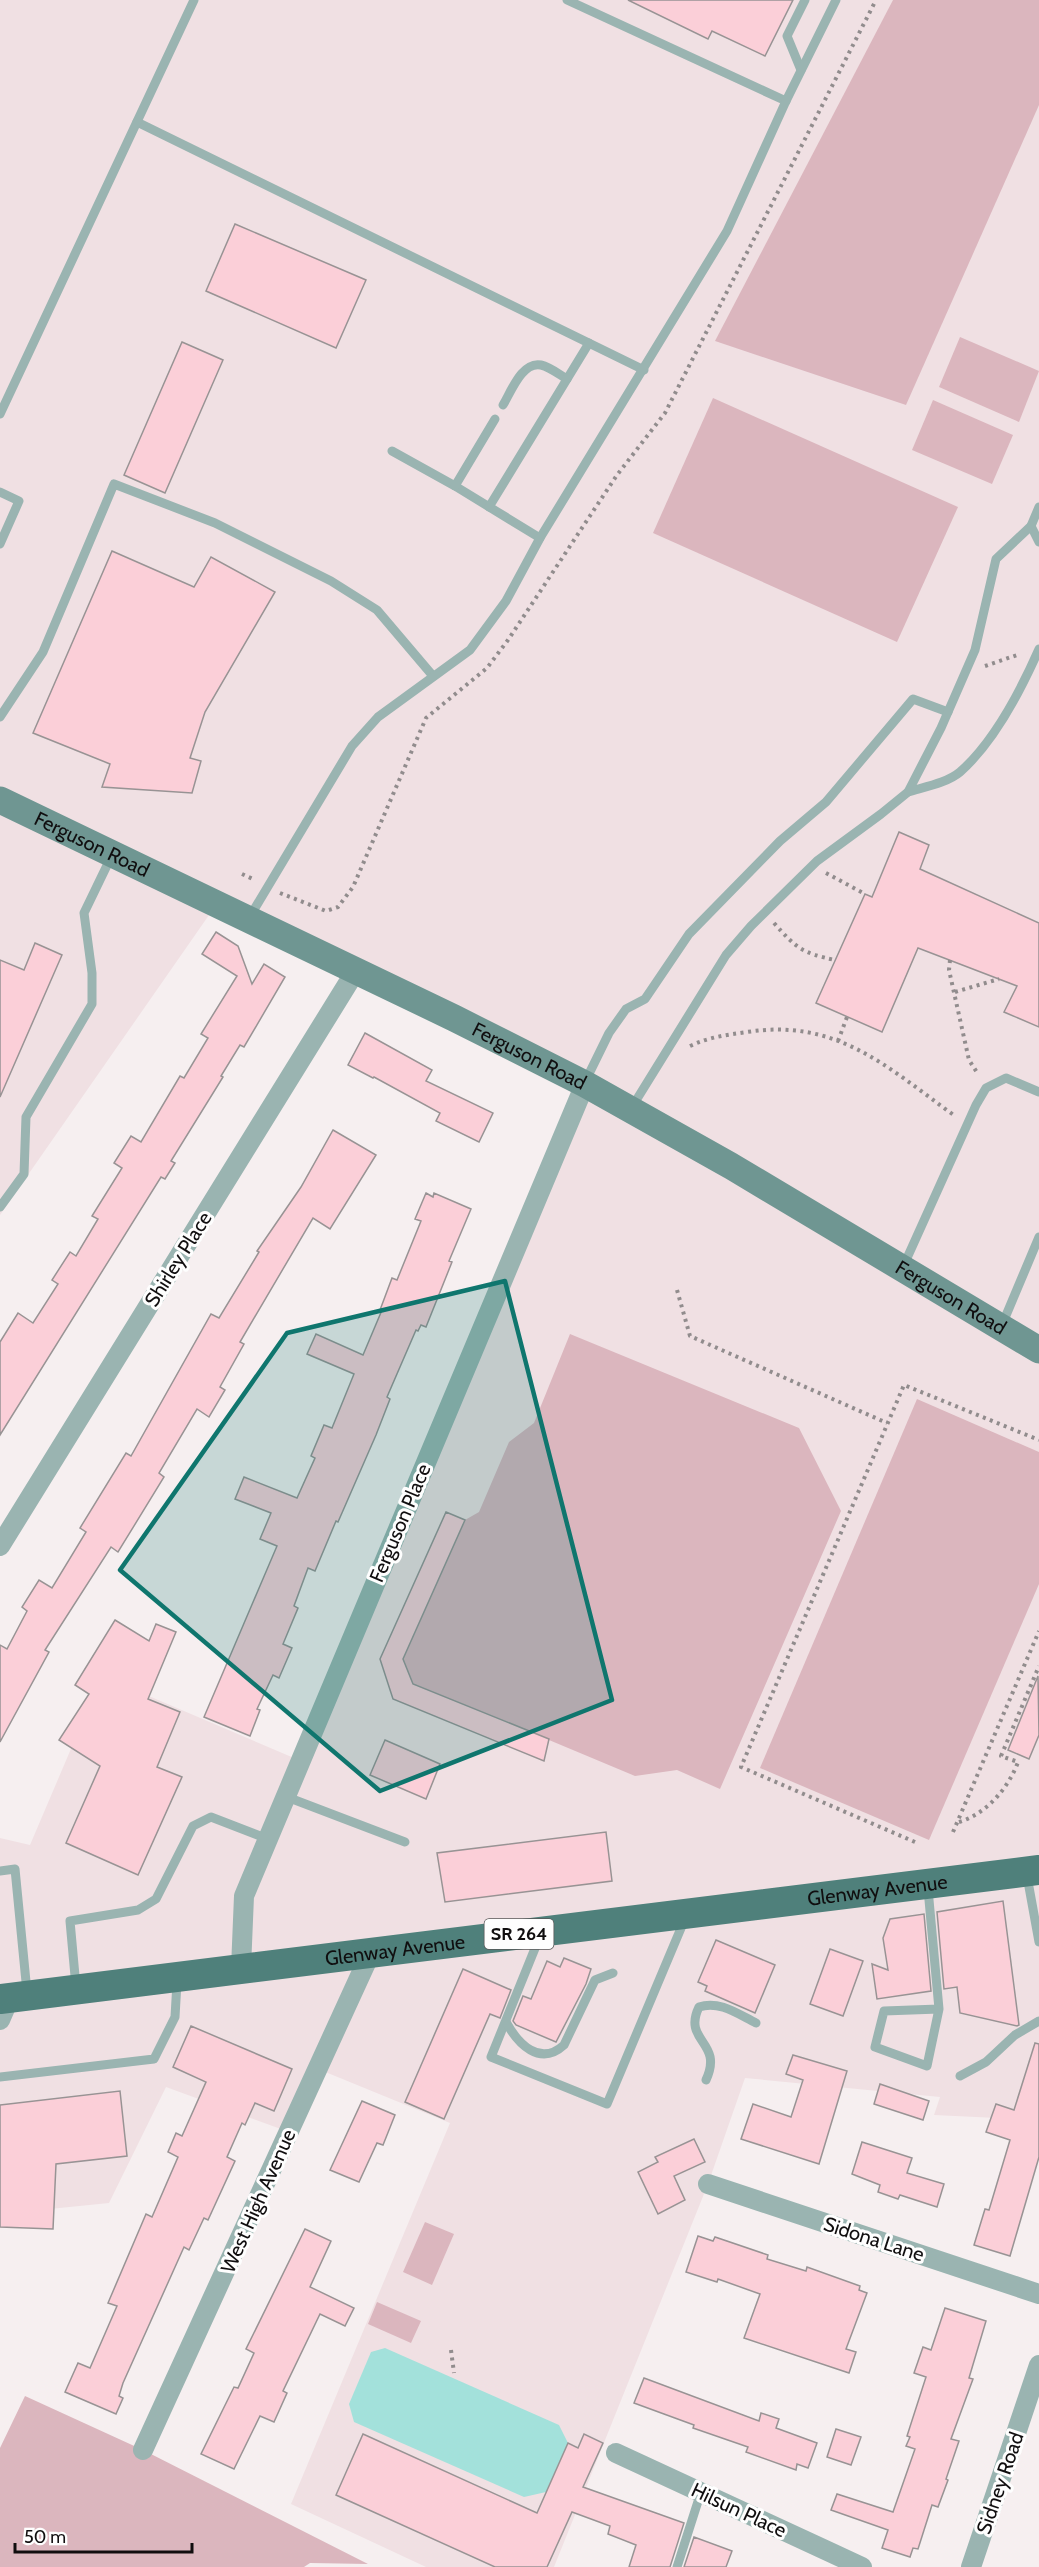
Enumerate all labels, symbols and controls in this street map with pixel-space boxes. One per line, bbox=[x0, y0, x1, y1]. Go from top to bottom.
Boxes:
street label: Ferguson Road bbox=[30, 806, 153, 882]
street label: Ferguson Road bbox=[468, 1017, 591, 1095]
street label: Shirley Place bbox=[139, 1207, 217, 1311]
street label: Ferguson Road bbox=[891, 1255, 1011, 1340]
street label: Ferguson Place bbox=[364, 1460, 436, 1586]
street label: Glenway Avenue bbox=[806, 1869, 949, 1911]
road number: SR 264 bbox=[484, 1919, 554, 1949]
street label: Glenway Avenue bbox=[324, 1929, 466, 1971]
street label: West High Avenue bbox=[216, 2125, 300, 2277]
street label: Sidona Lane bbox=[821, 2211, 927, 2267]
street label: Sidney Road bbox=[971, 2429, 1029, 2537]
street label: Hilsun Place bbox=[688, 2478, 790, 2542]
scale bar bbox=[15, 2516, 192, 2554]
text: 50 m bbox=[24, 2526, 66, 2548]

